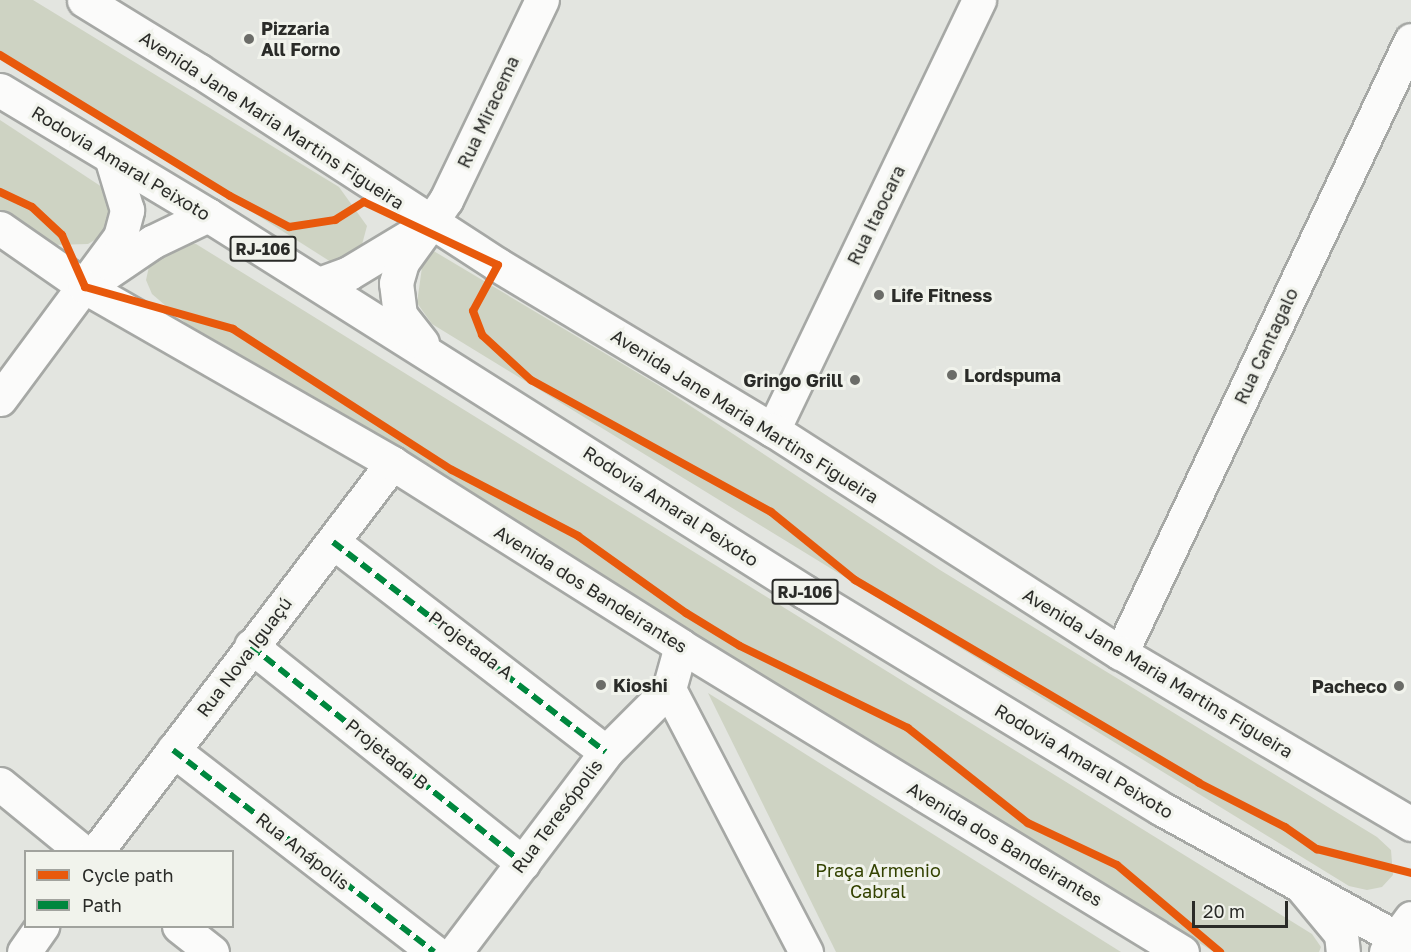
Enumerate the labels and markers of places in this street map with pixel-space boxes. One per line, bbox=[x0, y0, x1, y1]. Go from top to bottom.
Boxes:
place label: Pizzaria All Forno bbox=[261, 18, 340, 60]
marker: Pizzaria All Forno bbox=[242, 32, 256, 46]
place label: Life Fitness bbox=[891, 284, 992, 306]
marker: Life Fitness bbox=[872, 288, 886, 302]
place label: Lordspuma bbox=[964, 364, 1061, 386]
marker: Lordspuma bbox=[945, 368, 959, 382]
place label: Gringo Grill bbox=[743, 369, 843, 391]
marker: Gringo Grill bbox=[848, 373, 862, 387]
place label: Kioshi bbox=[613, 674, 668, 696]
place label: Pacheco bbox=[1312, 675, 1387, 697]
marker: Kioshi bbox=[594, 678, 608, 692]
marker: Pacheco bbox=[1392, 679, 1406, 693]

